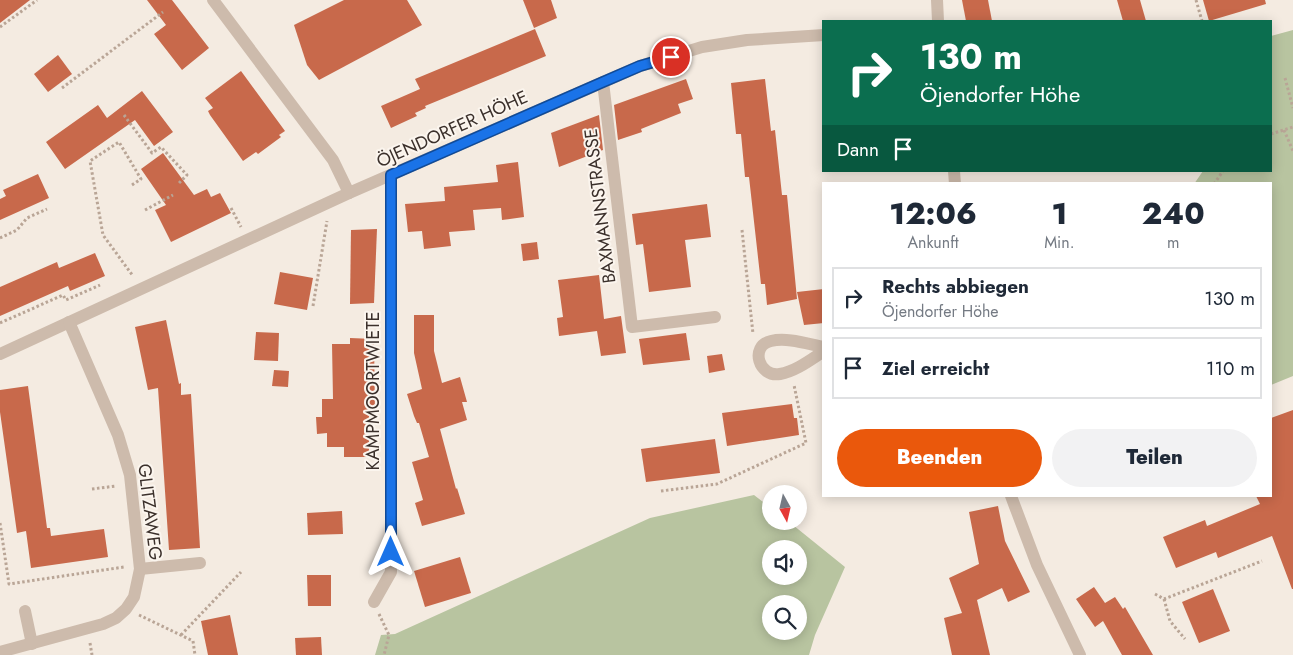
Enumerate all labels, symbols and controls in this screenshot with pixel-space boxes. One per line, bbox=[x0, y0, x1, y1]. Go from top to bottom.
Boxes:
text: 130 m bbox=[920, 32, 1022, 82]
pin bbox=[650, 36, 692, 78]
icon: right bbox=[837, 40, 902, 105]
icon: arrive bbox=[657, 43, 685, 71]
text: Öjendorfer Höhe bbox=[920, 78, 1080, 110]
street label: ÖJENDORFER HÖHE bbox=[372, 84, 532, 174]
street label: BAXMANNSTRASSE bbox=[578, 127, 622, 285]
icon: arrive bbox=[889, 135, 917, 163]
text: Dann bbox=[837, 136, 879, 163]
text: 12:06 bbox=[889, 192, 977, 235]
text: 1 bbox=[1051, 192, 1067, 235]
text: 240 bbox=[1142, 192, 1205, 235]
text: Ankunft bbox=[908, 231, 959, 254]
text: Min. bbox=[1044, 231, 1074, 254]
text: m bbox=[1167, 231, 1179, 254]
text: Rechts abbiegen bbox=[882, 273, 1029, 300]
icon: right bbox=[839, 284, 867, 312]
text: 130 m bbox=[1204, 285, 1255, 312]
text: Öjendorfer Höhe bbox=[882, 300, 999, 323]
street label: KAMPMOORTWIETE bbox=[360, 312, 386, 470]
icon: arrive bbox=[839, 354, 867, 382]
text: Ziel erreicht bbox=[882, 355, 989, 382]
text: 110 m bbox=[1206, 355, 1255, 382]
button: Beenden bbox=[837, 429, 1042, 487]
button: Teilen bbox=[1052, 429, 1257, 487]
street label: GLITZAWEG bbox=[131, 462, 169, 562]
north arrow bbox=[762, 485, 808, 530]
map controls bbox=[762, 485, 807, 640]
position arrow bbox=[364, 525, 416, 577]
button: sound bbox=[762, 540, 807, 585]
button: search bbox=[762, 595, 807, 640]

